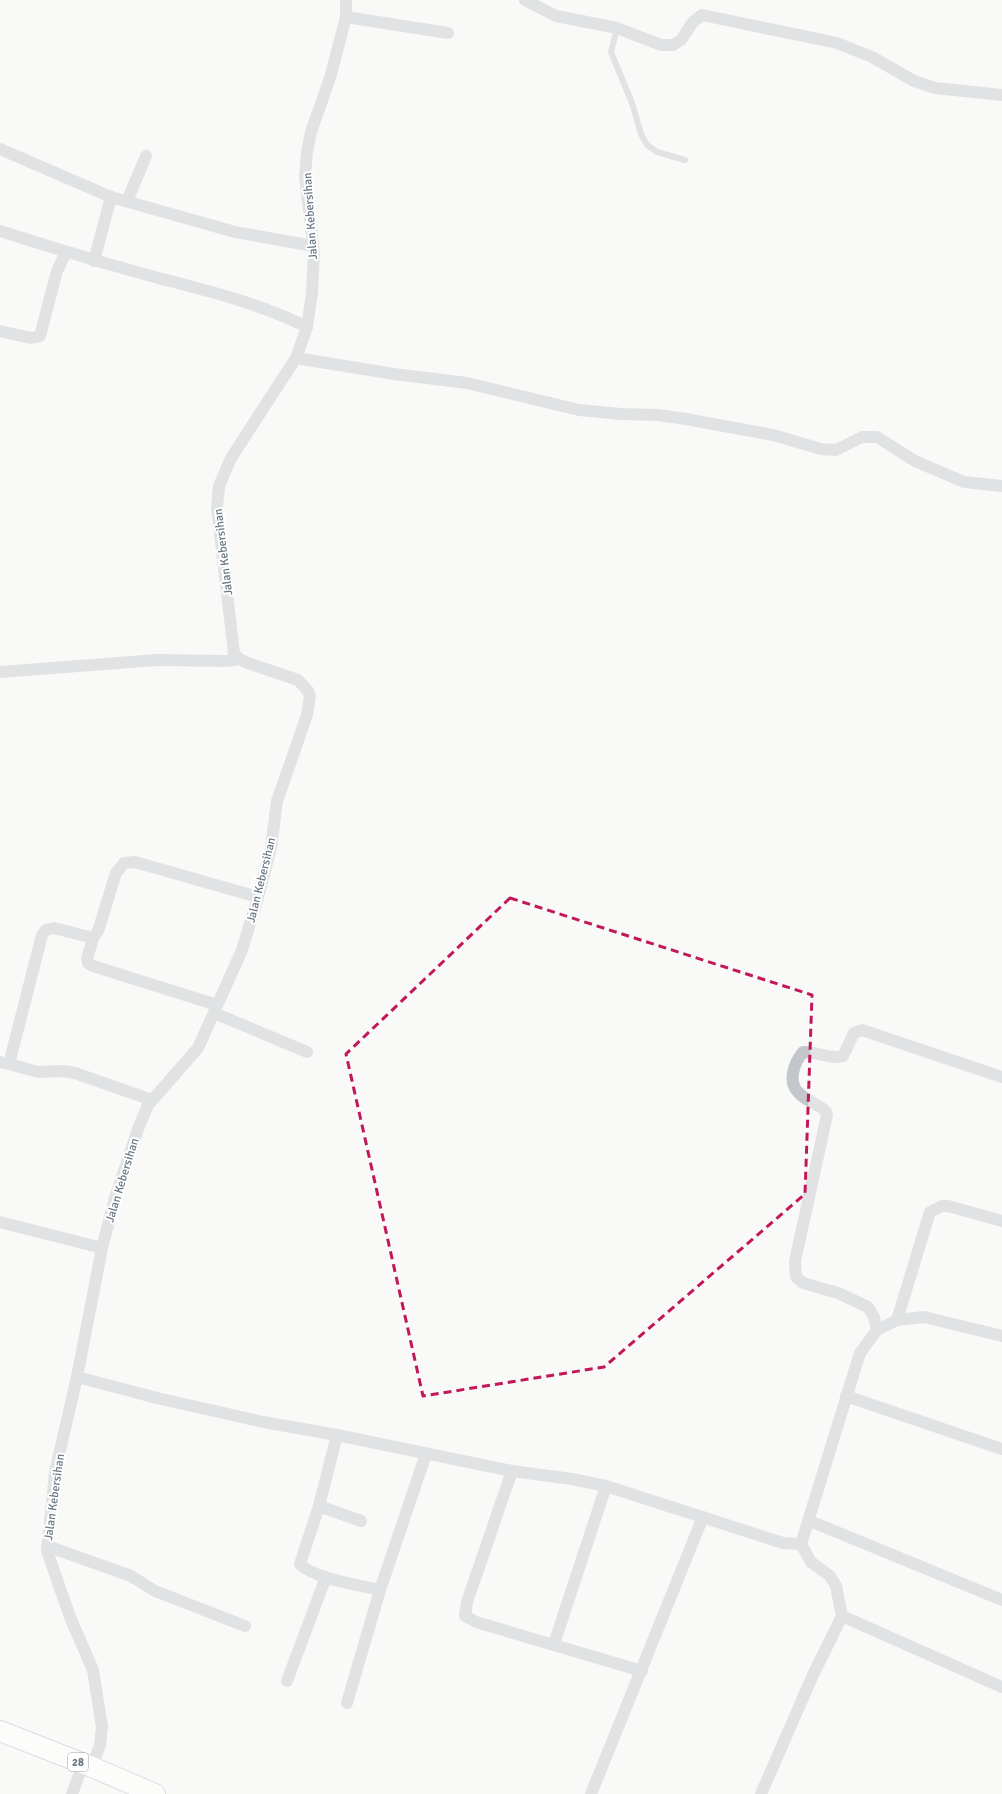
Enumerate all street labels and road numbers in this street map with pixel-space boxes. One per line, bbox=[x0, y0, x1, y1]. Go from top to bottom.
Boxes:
street label: Jalan Kebersihan bbox=[300, 172, 321, 260]
street label: Jalan Kebersihan bbox=[211, 508, 236, 596]
street label: Jalan Kebersihan bbox=[244, 836, 279, 924]
street label: Jalan Kebersihan bbox=[103, 1136, 142, 1224]
street label: Jalan Kebersihan bbox=[41, 1453, 68, 1541]
road number: 28 bbox=[68, 1753, 88, 1771]

